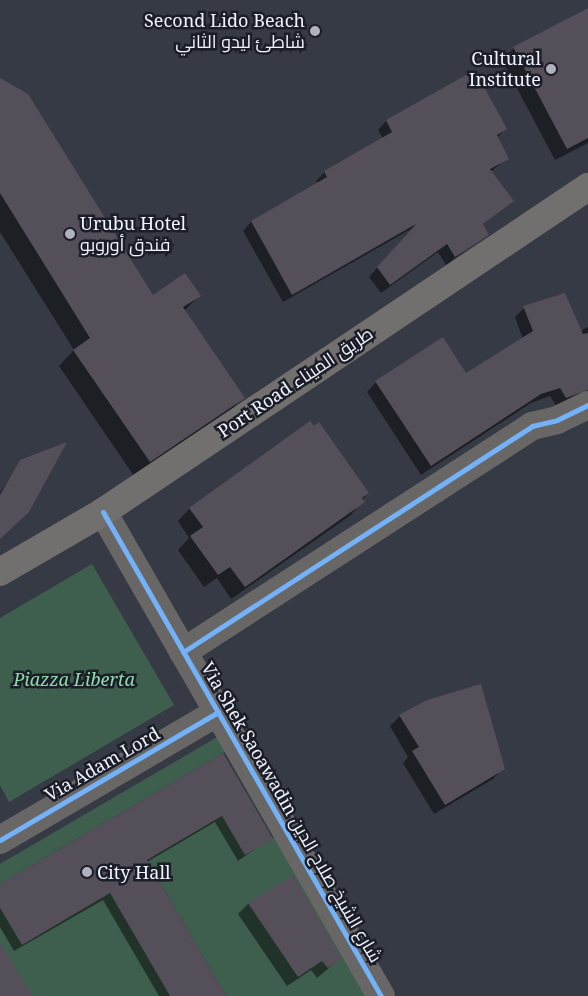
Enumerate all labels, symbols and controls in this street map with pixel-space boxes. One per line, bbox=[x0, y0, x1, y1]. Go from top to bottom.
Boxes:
place label: Second Lido Beach شاطئ ليدو الثاني bbox=[144, 10, 305, 52]
marker: Second Lido Beach شاطئ ليدو الثاني bbox=[309, 25, 321, 37]
place label: Cultural Institute bbox=[469, 48, 541, 90]
marker: Cultural Institute bbox=[545, 63, 557, 75]
place label: Urubu Hotel فندق أوروبو bbox=[80, 213, 186, 255]
marker: Urubu Hotel فندق أوروبو bbox=[64, 228, 76, 240]
street label: Port Road طريق الميناء bbox=[213, 322, 377, 442]
street label: Via Shek Saoawadin شارع الشيخ صلاح الدين bbox=[197, 658, 387, 966]
park label: Piazza Liberta bbox=[13, 668, 135, 690]
street label: Via Adam Lord bbox=[41, 722, 163, 806]
place label: City Hall bbox=[97, 861, 171, 883]
marker: City Hall bbox=[81, 866, 93, 878]

